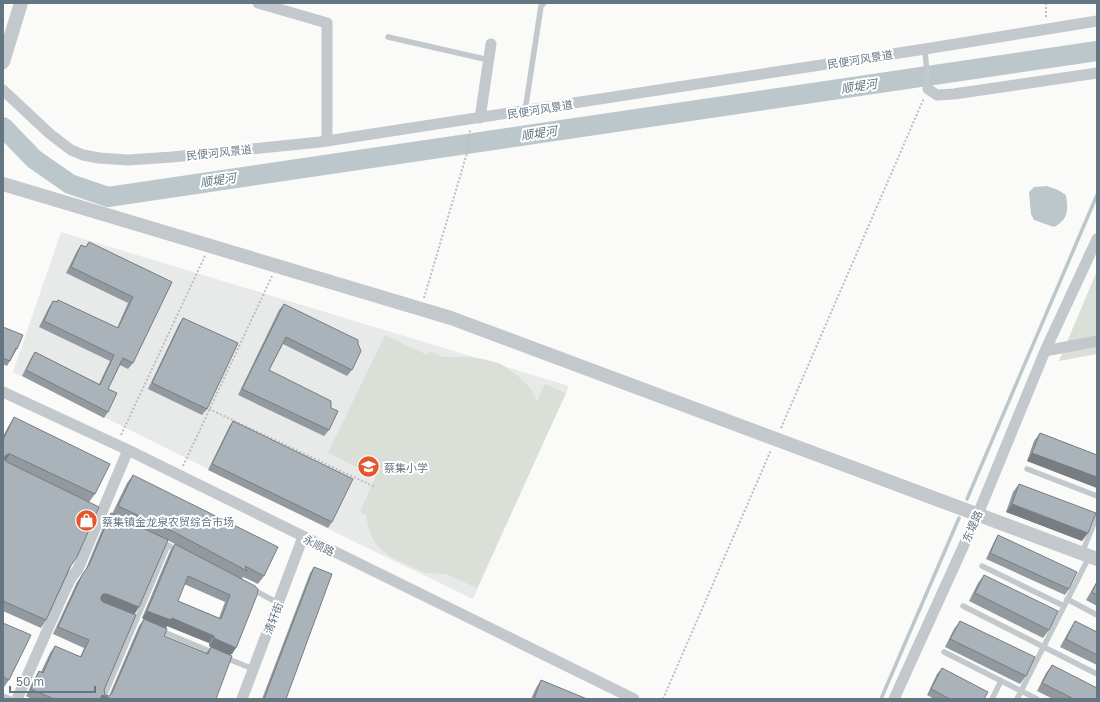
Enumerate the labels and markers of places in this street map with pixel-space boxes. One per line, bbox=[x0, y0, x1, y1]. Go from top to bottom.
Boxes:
school or university icon: 蔡集小学 bbox=[355, 454, 381, 480]
place label: 蔡集小学 bbox=[384, 461, 428, 474]
shop icon: 蔡集镇金龙泉农贸综合市场 bbox=[74, 508, 100, 534]
place label: 蔡集镇金龙泉农贸综合市场 bbox=[102, 515, 234, 528]

